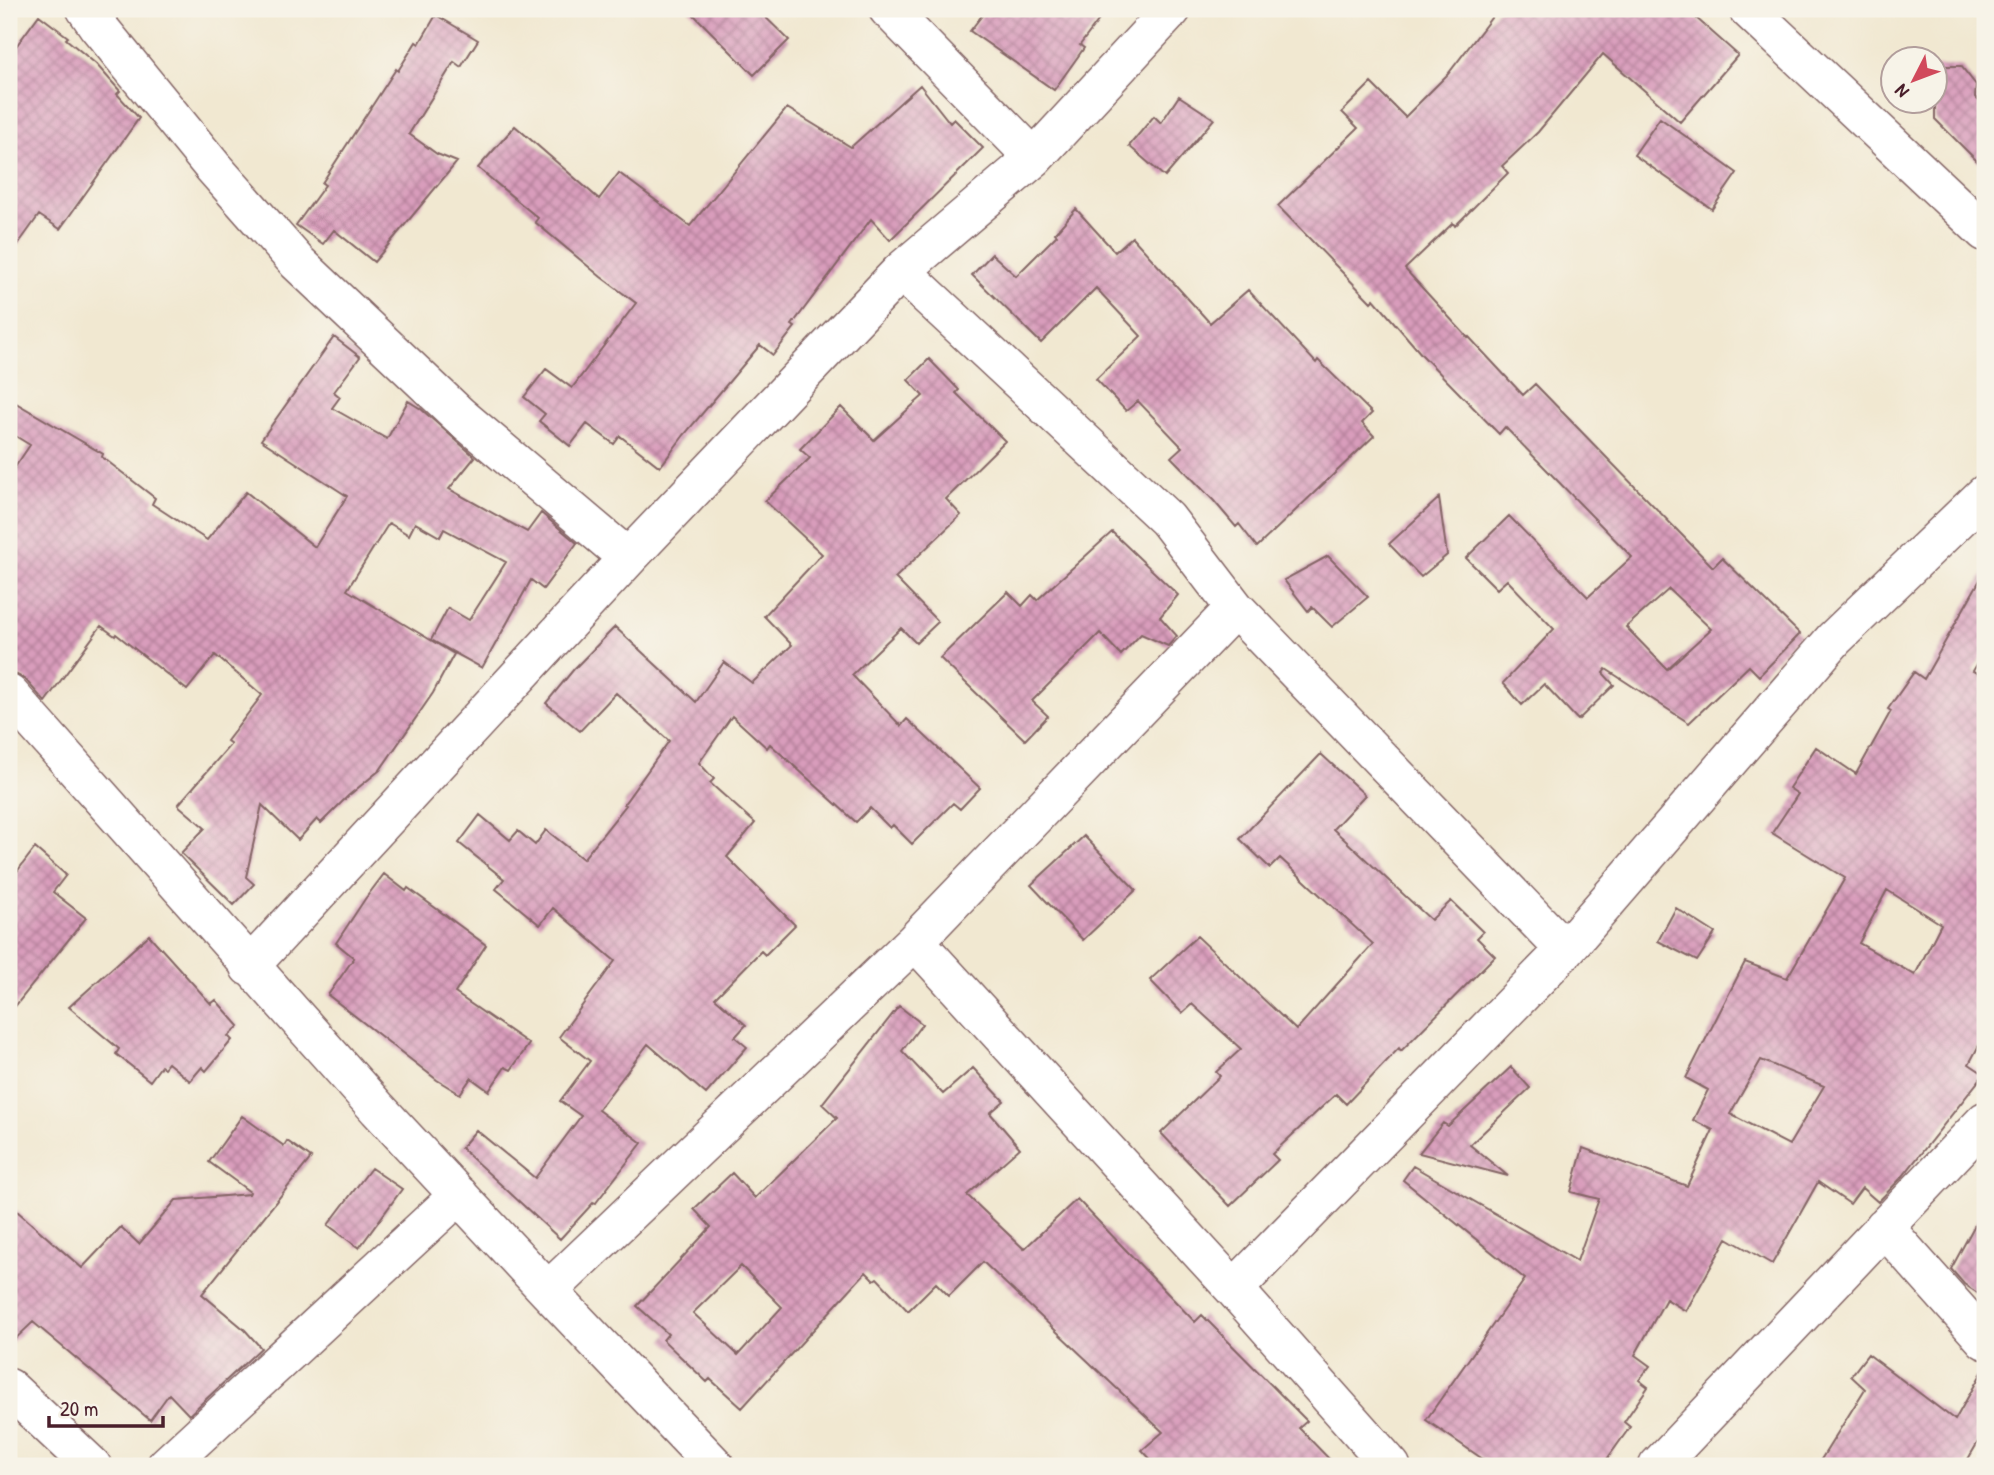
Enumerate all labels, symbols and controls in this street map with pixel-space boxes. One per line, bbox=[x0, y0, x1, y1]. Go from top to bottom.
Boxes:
north arrow bbox=[1878, 46, 1948, 116]
text: N bbox=[1888, 79, 1914, 104]
scale bar bbox=[49, 1384, 163, 1428]
text: 20 m bbox=[60, 1394, 98, 1423]

